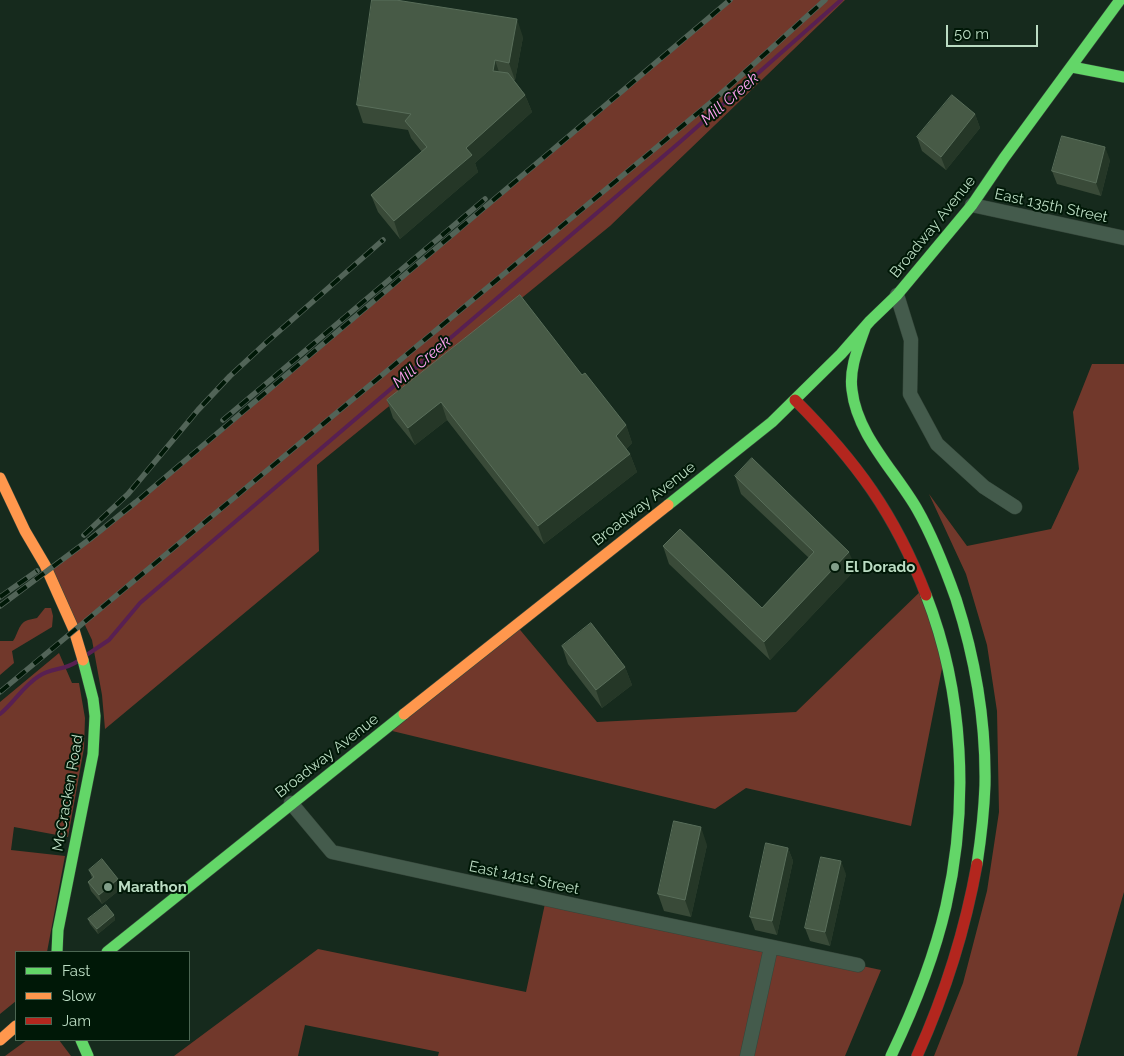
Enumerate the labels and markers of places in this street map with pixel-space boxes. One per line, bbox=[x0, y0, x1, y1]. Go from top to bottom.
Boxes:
place label: El Dorado bbox=[845, 558, 915, 576]
marker: El Dorado bbox=[829, 561, 841, 573]
place label: Marathon bbox=[118, 878, 187, 896]
marker: Marathon bbox=[102, 881, 114, 893]

